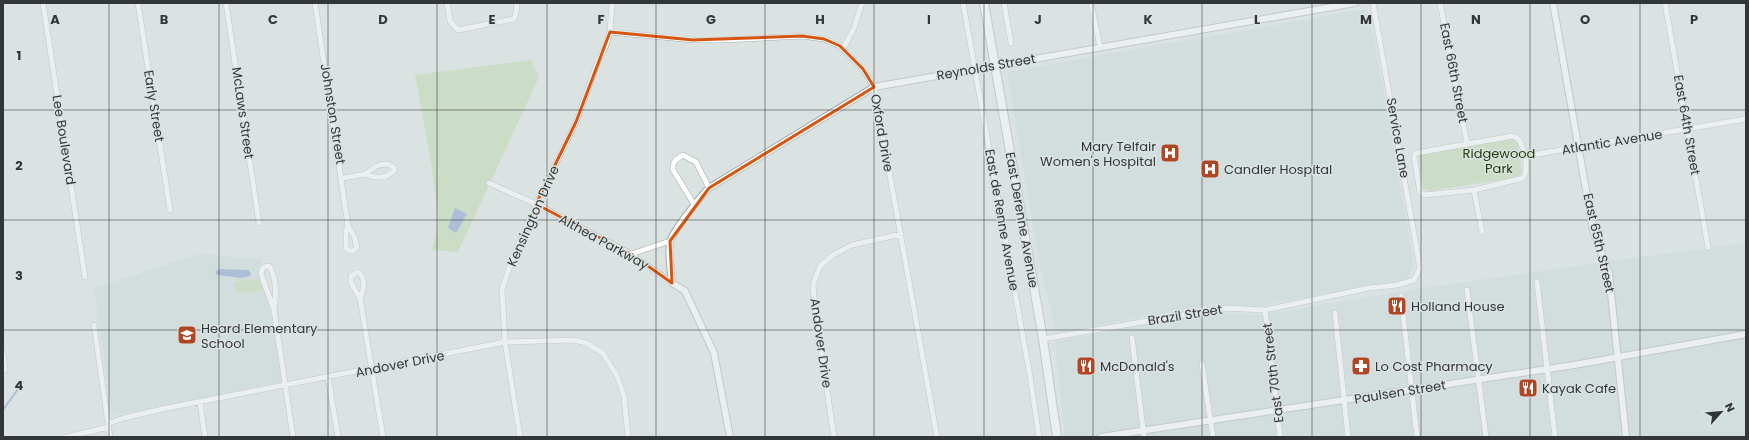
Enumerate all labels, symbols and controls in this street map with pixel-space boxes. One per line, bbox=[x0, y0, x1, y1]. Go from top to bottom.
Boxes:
text: A bbox=[50, 10, 60, 29]
text: B bbox=[160, 10, 169, 29]
text: C bbox=[268, 10, 278, 29]
text: D bbox=[378, 10, 388, 29]
text: E bbox=[488, 10, 496, 29]
text: F bbox=[597, 10, 605, 29]
text: G bbox=[706, 10, 716, 29]
text: H bbox=[815, 10, 825, 29]
text: I bbox=[927, 10, 931, 29]
text: J bbox=[1034, 10, 1042, 29]
text: K bbox=[1143, 10, 1153, 29]
text: L bbox=[1254, 10, 1260, 29]
text: M bbox=[1360, 10, 1372, 29]
text: N bbox=[1471, 10, 1481, 29]
text: O bbox=[1580, 10, 1590, 29]
text: P bbox=[1690, 10, 1698, 29]
street label: East 66th Street bbox=[1435, 21, 1473, 125]
text: 1 bbox=[17, 46, 21, 65]
street label: Reynolds Street bbox=[935, 49, 1037, 85]
street label: Johnston Street bbox=[316, 62, 350, 166]
street label: McLaws Street bbox=[227, 66, 259, 160]
street label: Early Street bbox=[139, 69, 169, 143]
street label: East 64th Street bbox=[1669, 73, 1705, 177]
street label: Oxford Drive bbox=[866, 93, 898, 173]
street label: Lee Boulevard bbox=[48, 94, 80, 186]
street label: Service Lane bbox=[1382, 96, 1414, 180]
street label: Atlantic Avenue bbox=[1560, 125, 1664, 159]
place label: Mary Telfair Women's Hospital bbox=[1040, 137, 1156, 171]
hospital icon: Mary Telfair Women's Hospital bbox=[1159, 142, 1181, 164]
park label: Ridgewood Park bbox=[1463, 144, 1535, 178]
street label: East de Renne Avenue bbox=[980, 148, 1024, 292]
street label: East Derenne Avenue bbox=[1001, 151, 1043, 289]
text: 2 bbox=[15, 156, 23, 175]
hospital icon: Candler Hospital bbox=[1199, 158, 1221, 180]
place label: Candler Hospital bbox=[1224, 160, 1332, 179]
street label: Kensington Drive bbox=[502, 162, 564, 270]
street label: East 65th Street bbox=[1578, 191, 1620, 295]
street label: Althea Parkway bbox=[556, 209, 653, 275]
text: 3 bbox=[15, 266, 23, 285]
restaurant icon: Holland House bbox=[1386, 295, 1408, 317]
street label: Andover Drive bbox=[805, 297, 837, 389]
place label: Holland House bbox=[1411, 297, 1505, 316]
street label: Brazil Street bbox=[1146, 300, 1224, 330]
place label: Heard Elementary School bbox=[201, 319, 318, 353]
street label: East 70th Street bbox=[1257, 322, 1289, 424]
school or university icon: Heard Elementary School bbox=[176, 324, 198, 346]
street label: Andover Drive bbox=[354, 346, 446, 382]
restaurant icon: McDonald's bbox=[1075, 355, 1097, 377]
pharmacy icon: Lo Cost Pharmacy bbox=[1350, 355, 1372, 377]
place label: McDonald's bbox=[1100, 357, 1175, 376]
place label: Lo Cost Pharmacy bbox=[1375, 357, 1493, 376]
street label: Paulsen Street bbox=[1353, 375, 1447, 409]
text: 4 bbox=[15, 376, 24, 395]
restaurant icon: Kayak Cafe bbox=[1517, 377, 1539, 399]
place label: Kayak Cafe bbox=[1542, 379, 1616, 398]
north arrow bbox=[1701, 392, 1741, 432]
text: N bbox=[1721, 400, 1739, 415]

